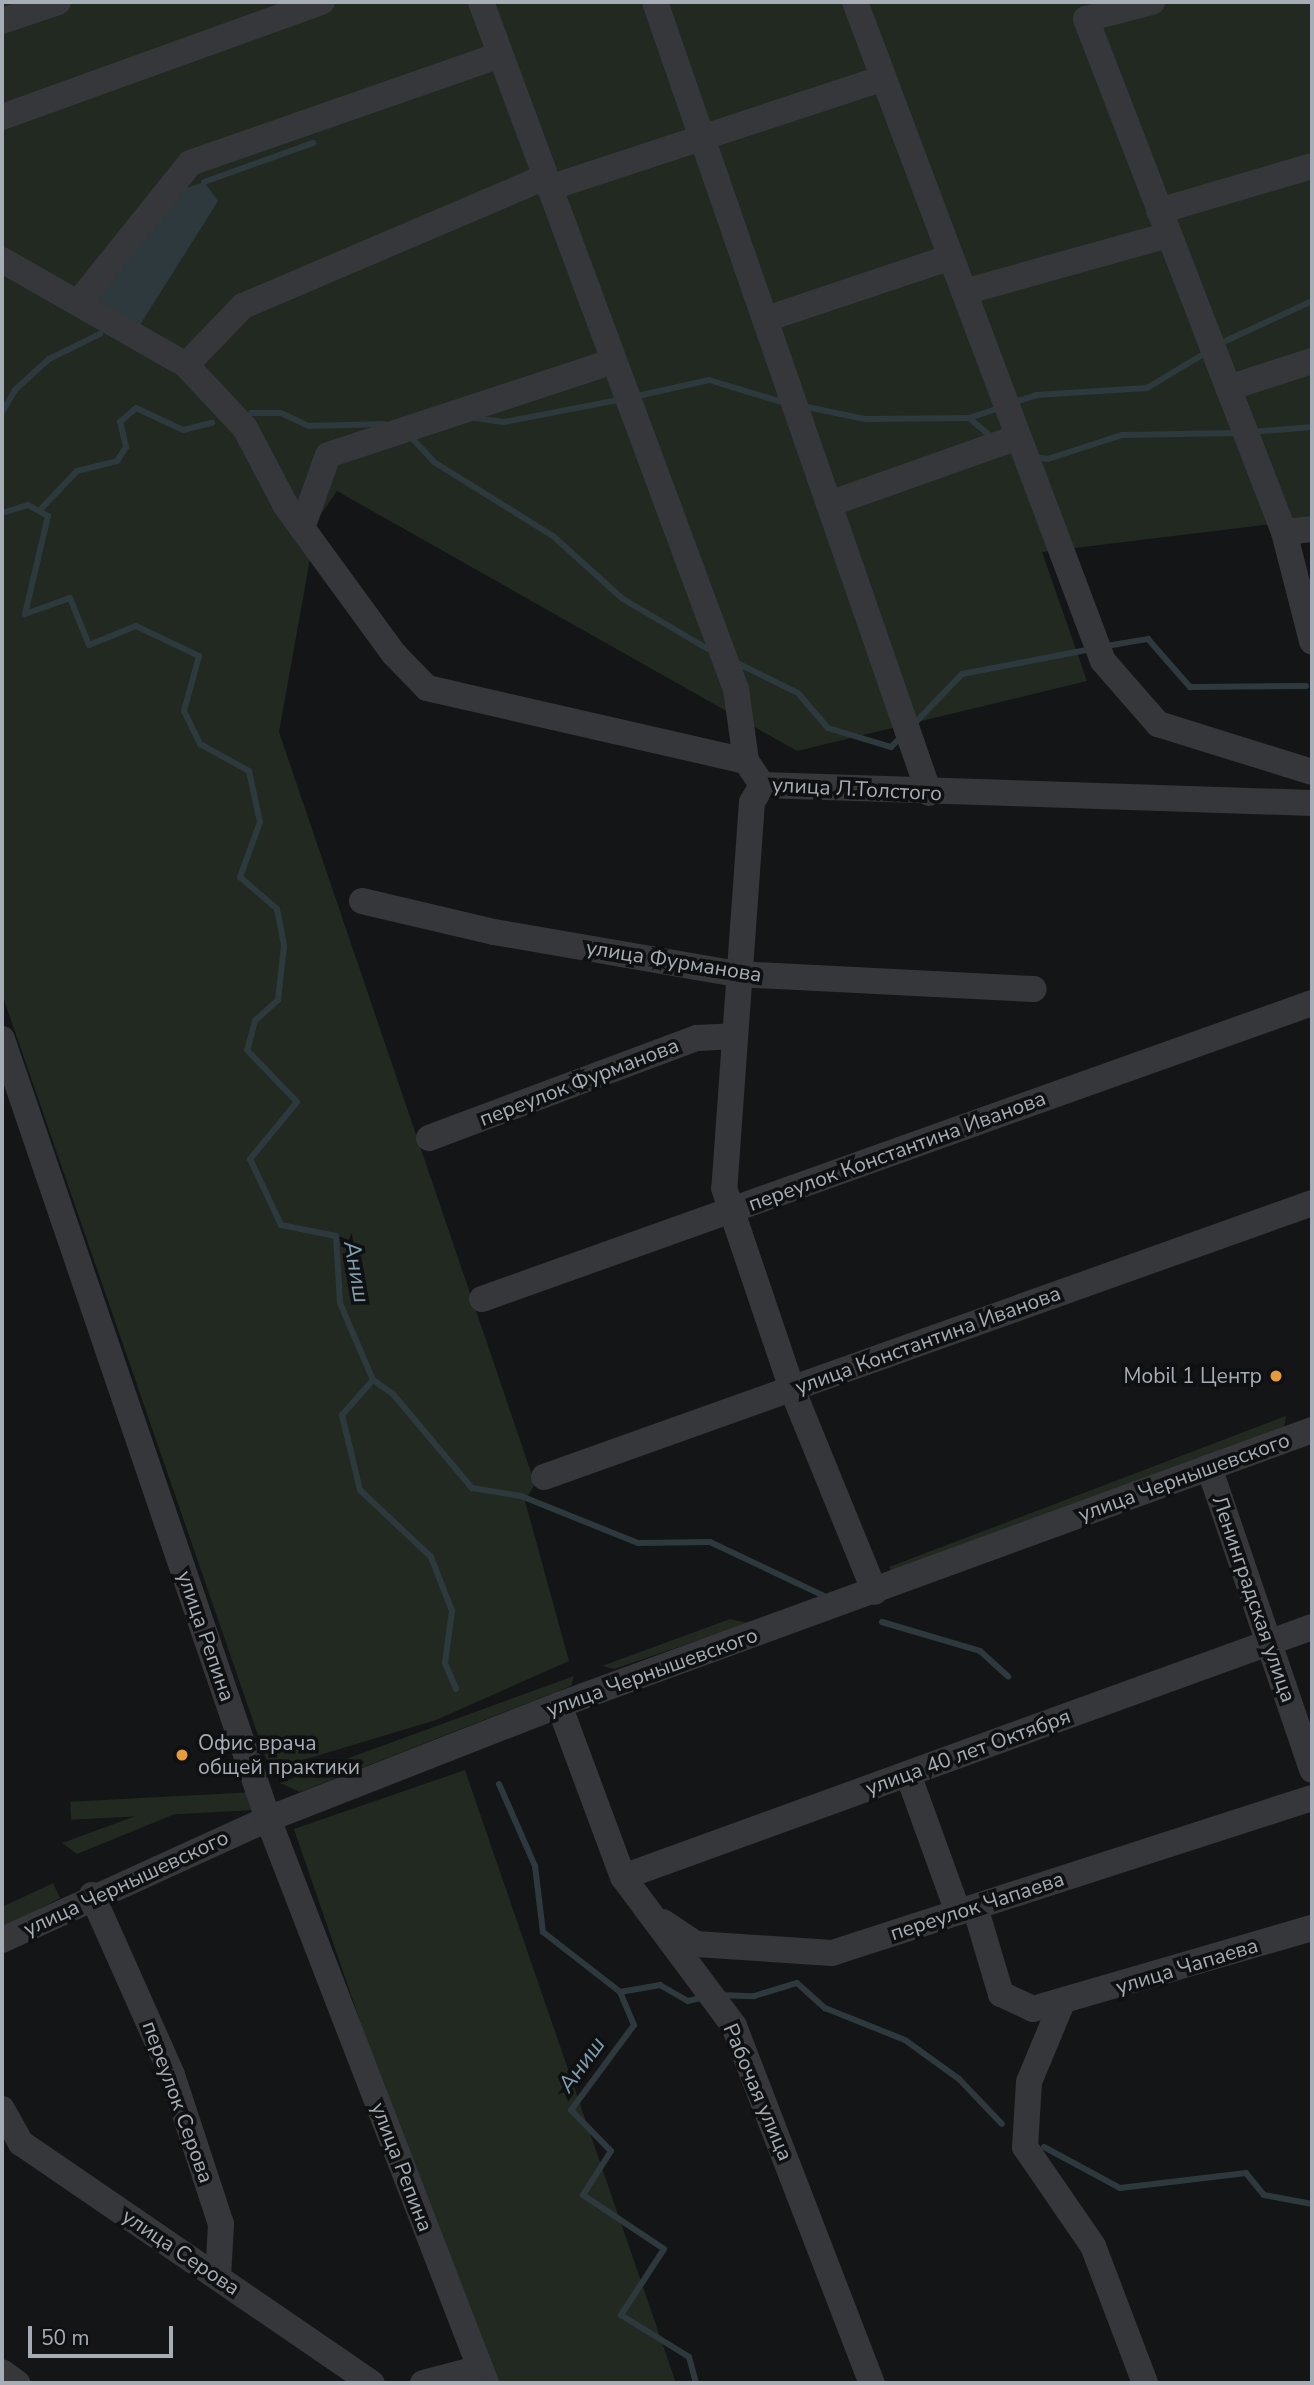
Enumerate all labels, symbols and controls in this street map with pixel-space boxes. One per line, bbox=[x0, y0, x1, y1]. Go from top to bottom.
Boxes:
street label: улица Л.Толстого bbox=[771, 772, 943, 806]
street label: улица Фурманова bbox=[584, 935, 764, 987]
street label: переулок Фурманова bbox=[476, 1032, 682, 1132]
street label: переулок Константина Иванова bbox=[745, 1085, 1049, 1217]
water label: Аниш bbox=[337, 1239, 375, 1305]
street label: улица Константина Иванова bbox=[792, 1280, 1064, 1400]
place label: Mobil 1 Центр bbox=[1124, 1363, 1262, 1389]
marker: Mobil 1 Центр bbox=[1268, 1368, 1284, 1384]
street label: улица Чернышевского bbox=[1075, 1427, 1293, 1527]
street label: Ленинградская улица bbox=[1207, 1492, 1301, 1706]
street label: улица Репина bbox=[172, 1567, 240, 1705]
street label: улица Чернышевского bbox=[543, 1622, 761, 1722]
street label: улица 40 лет Октября bbox=[862, 1703, 1074, 1801]
place label: Офис врача общей практики bbox=[198, 1730, 360, 1780]
marker: Офис врача общей практики bbox=[172, 1745, 192, 1765]
street label: улица Чернышевского bbox=[20, 1824, 232, 1942]
street label: переулок Чапаева bbox=[887, 1866, 1067, 1946]
street label: улица Чапаева bbox=[1113, 1932, 1261, 2000]
street label: переулок Серова bbox=[137, 2018, 219, 2186]
street label: Рабочая улица bbox=[718, 2020, 798, 2164]
water label: Аниш bbox=[553, 2032, 611, 2098]
street label: улица Репина bbox=[366, 2099, 438, 2235]
street label: улица Серова bbox=[117, 2203, 245, 2301]
scale bar bbox=[32, 2312, 177, 2356]
text: 50 m bbox=[41, 2324, 90, 2352]

